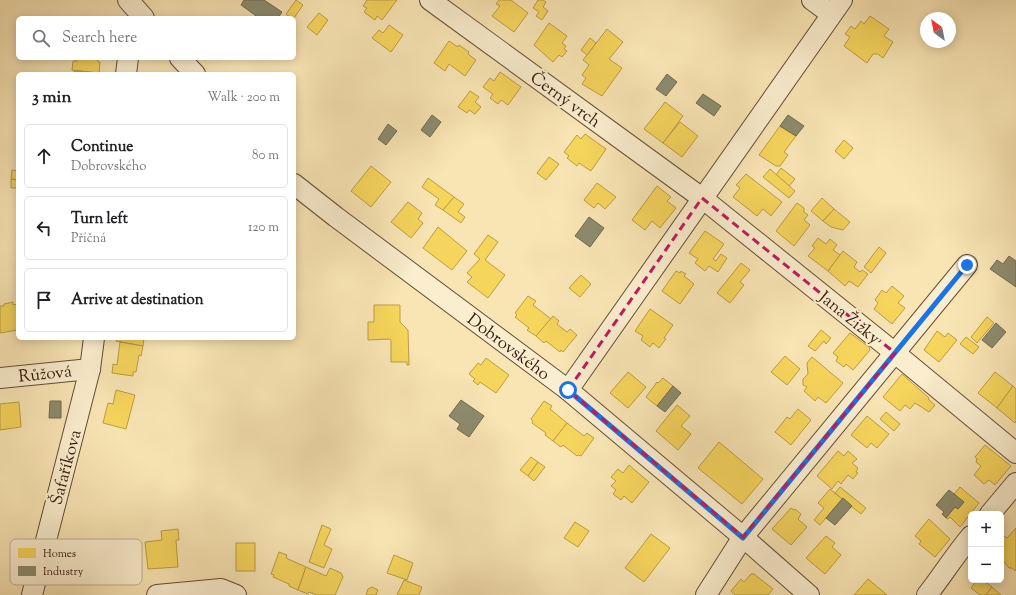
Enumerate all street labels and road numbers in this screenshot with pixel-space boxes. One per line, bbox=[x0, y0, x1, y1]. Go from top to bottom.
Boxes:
street label: Černý vrch bbox=[525, 67, 605, 134]
street label: Jana Žižky bbox=[812, 286, 885, 351]
street label: Dobrovského bbox=[461, 308, 554, 387]
street label: Růžová bbox=[17, 360, 73, 390]
street label: Šafaříkova bbox=[45, 427, 89, 508]

